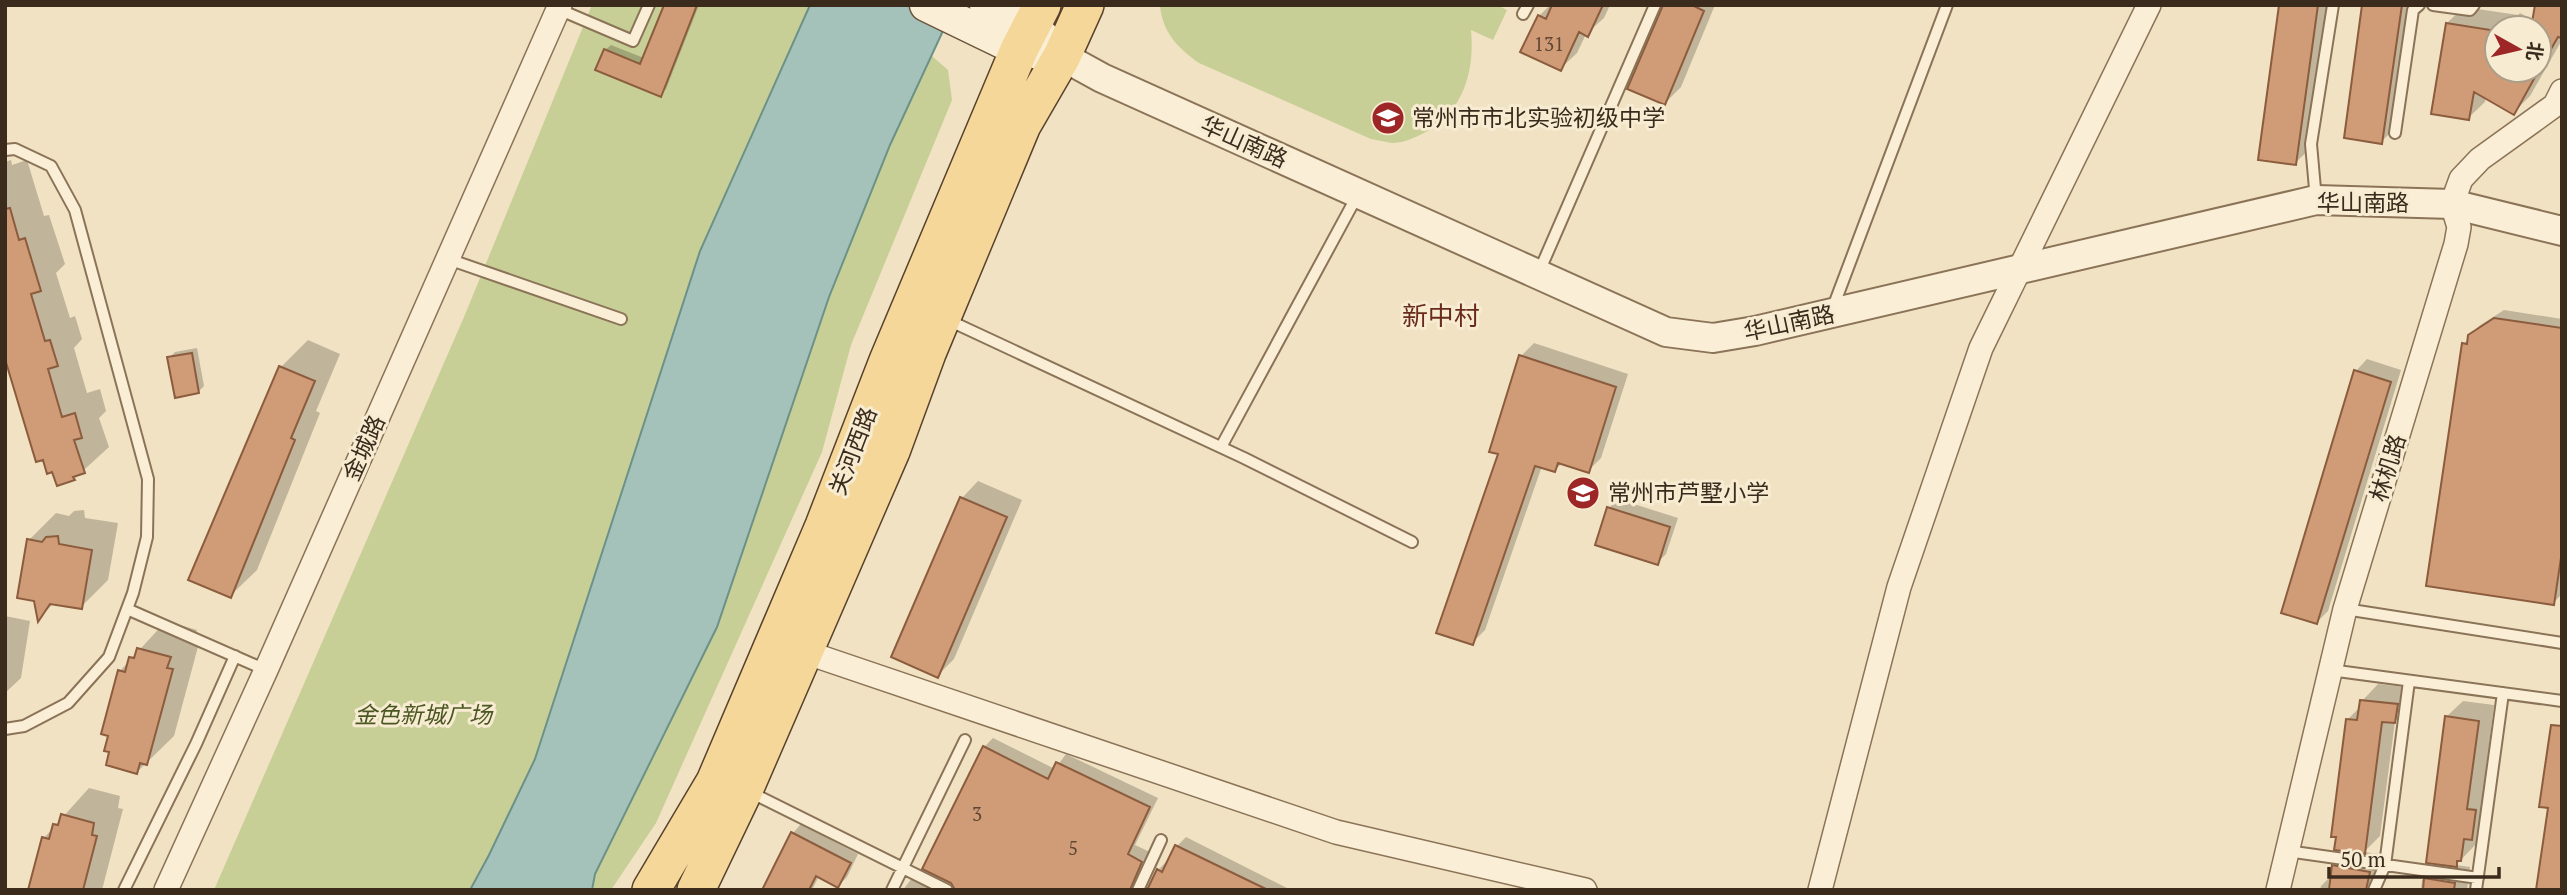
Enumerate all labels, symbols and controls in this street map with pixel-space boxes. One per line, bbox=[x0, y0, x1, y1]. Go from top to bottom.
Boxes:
north arrow bbox=[2483, 14, 2553, 84]
house number: 131 bbox=[1534, 31, 1564, 56]
text: 北 bbox=[2522, 40, 2549, 63]
school or university icon: 常州市市北实验初级中学 bbox=[1369, 99, 1407, 137]
place label: 常州市市北实验初级中学 bbox=[1412, 102, 1665, 133]
street label: 华山南路 bbox=[1196, 109, 1293, 174]
street label: 华山南路 bbox=[2317, 187, 2409, 218]
district label: 新中村 bbox=[1402, 298, 1480, 332]
street label: 华山南路 bbox=[1741, 298, 1837, 347]
street label: 关河西路 bbox=[822, 402, 883, 499]
street label: 金城路 bbox=[335, 410, 392, 486]
street label: 林机路 bbox=[2363, 430, 2412, 505]
school or university icon: 常州市芦墅小学 bbox=[1564, 474, 1602, 512]
place label: 常州市芦墅小学 bbox=[1608, 477, 1769, 508]
park label: 金色新城广场 bbox=[354, 699, 494, 730]
house number: 3 bbox=[972, 801, 982, 826]
house number: 5 bbox=[1068, 835, 1078, 860]
scale bar bbox=[2329, 836, 2499, 880]
text: 50 m bbox=[2340, 845, 2386, 873]

